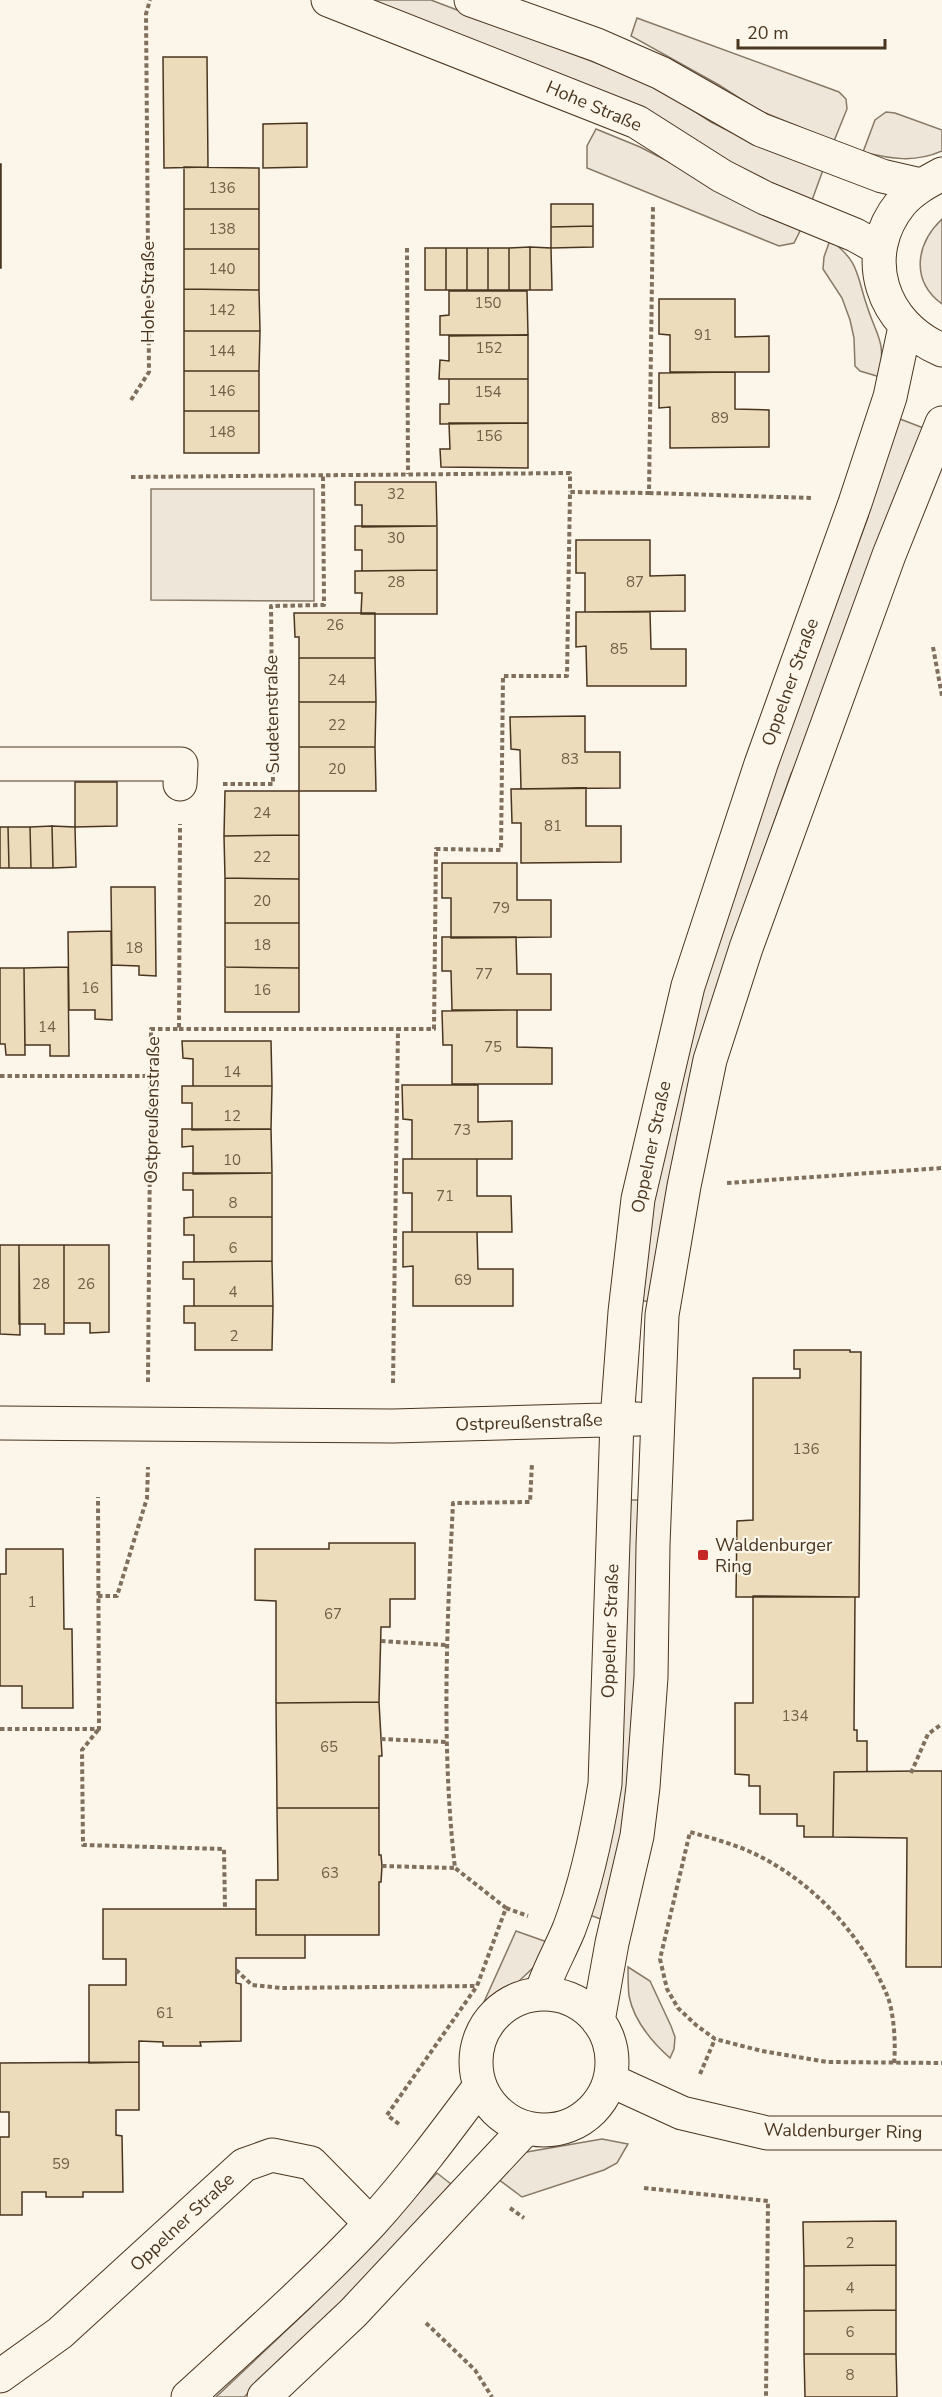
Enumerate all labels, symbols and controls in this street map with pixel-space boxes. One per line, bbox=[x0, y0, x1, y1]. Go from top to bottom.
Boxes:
scale bar bbox=[738, 12, 885, 50]
text: 20 m bbox=[747, 21, 789, 45]
street label: Hohe Straße bbox=[542, 75, 646, 137]
house number: 136 bbox=[208, 178, 236, 198]
house number: 138 bbox=[208, 219, 236, 239]
street label: Hohe Straße bbox=[136, 241, 160, 343]
house number: 140 bbox=[208, 259, 236, 279]
house number: 150 bbox=[474, 293, 502, 313]
house number: 142 bbox=[208, 300, 236, 320]
house number: 91 bbox=[694, 325, 712, 345]
house number: 152 bbox=[475, 338, 503, 358]
house number: 144 bbox=[208, 341, 236, 361]
house number: 146 bbox=[208, 381, 236, 401]
house number: 154 bbox=[474, 382, 502, 402]
house number: 89 bbox=[711, 408, 729, 428]
house number: 148 bbox=[208, 422, 236, 442]
house number: 156 bbox=[475, 426, 503, 446]
house number: 32 bbox=[387, 484, 405, 504]
house number: 30 bbox=[387, 528, 405, 548]
house number: 28 bbox=[387, 572, 405, 592]
house number: 87 bbox=[626, 572, 644, 592]
house number: 26 bbox=[326, 615, 344, 635]
street label: Oppelner Straße bbox=[756, 615, 824, 749]
house number: 85 bbox=[610, 639, 628, 659]
street label: Sudetenstraße bbox=[259, 654, 285, 774]
house number: 24 bbox=[328, 670, 346, 690]
house number: 22 bbox=[328, 715, 346, 735]
house number: 83 bbox=[561, 749, 579, 769]
house number: 20 bbox=[328, 759, 346, 779]
house number: 24 bbox=[253, 803, 271, 823]
house number: 81 bbox=[544, 816, 562, 836]
house number: 22 bbox=[253, 847, 271, 867]
house number: 20 bbox=[253, 891, 271, 911]
house number: 79 bbox=[492, 898, 510, 918]
house number: 18 bbox=[253, 935, 271, 955]
house number: 18 bbox=[125, 938, 143, 958]
house number: 77 bbox=[475, 964, 493, 984]
house number: 16 bbox=[81, 978, 99, 998]
house number: 16 bbox=[253, 980, 271, 1000]
house number: 14 bbox=[38, 1017, 56, 1037]
street label: Ostpreußenstraße bbox=[139, 1036, 165, 1184]
house number: 75 bbox=[484, 1037, 502, 1057]
house number: 14 bbox=[223, 1062, 241, 1082]
street label: Oppelner Straße bbox=[625, 1079, 677, 1215]
house number: 12 bbox=[223, 1106, 241, 1126]
house number: 73 bbox=[453, 1120, 471, 1140]
house number: 10 bbox=[223, 1150, 241, 1170]
house number: 71 bbox=[436, 1186, 454, 1206]
house number: 8 bbox=[228, 1193, 238, 1213]
house number: 6 bbox=[228, 1238, 238, 1258]
house number: 69 bbox=[454, 1270, 472, 1290]
house number: 28 bbox=[32, 1274, 50, 1294]
house number: 26 bbox=[77, 1274, 95, 1294]
house number: 4 bbox=[228, 1282, 238, 1302]
house number: 2 bbox=[229, 1326, 239, 1346]
street label: Ostpreußenstraße bbox=[455, 1407, 603, 1437]
house number: 136 bbox=[792, 1439, 820, 1459]
place label: Waldenburger Ring bbox=[715, 1533, 833, 1578]
marker: Waldenburger Ring bbox=[696, 1548, 710, 1562]
street label: Oppelner Straße bbox=[596, 1563, 624, 1699]
house number: 1 bbox=[27, 1592, 37, 1612]
house number: 67 bbox=[324, 1604, 342, 1624]
house number: 134 bbox=[781, 1706, 809, 1726]
house number: 65 bbox=[320, 1737, 338, 1757]
house number: 63 bbox=[321, 1863, 339, 1883]
house number: 61 bbox=[156, 2003, 174, 2023]
street label: Waldenburger Ring bbox=[763, 2118, 923, 2144]
house number: 59 bbox=[52, 2154, 70, 2174]
street label: Oppelner Straße bbox=[125, 2167, 239, 2277]
house number: 2 bbox=[845, 2233, 855, 2253]
house number: 4 bbox=[845, 2278, 855, 2298]
house number: 6 bbox=[845, 2322, 855, 2342]
house number: 8 bbox=[845, 2365, 855, 2385]

